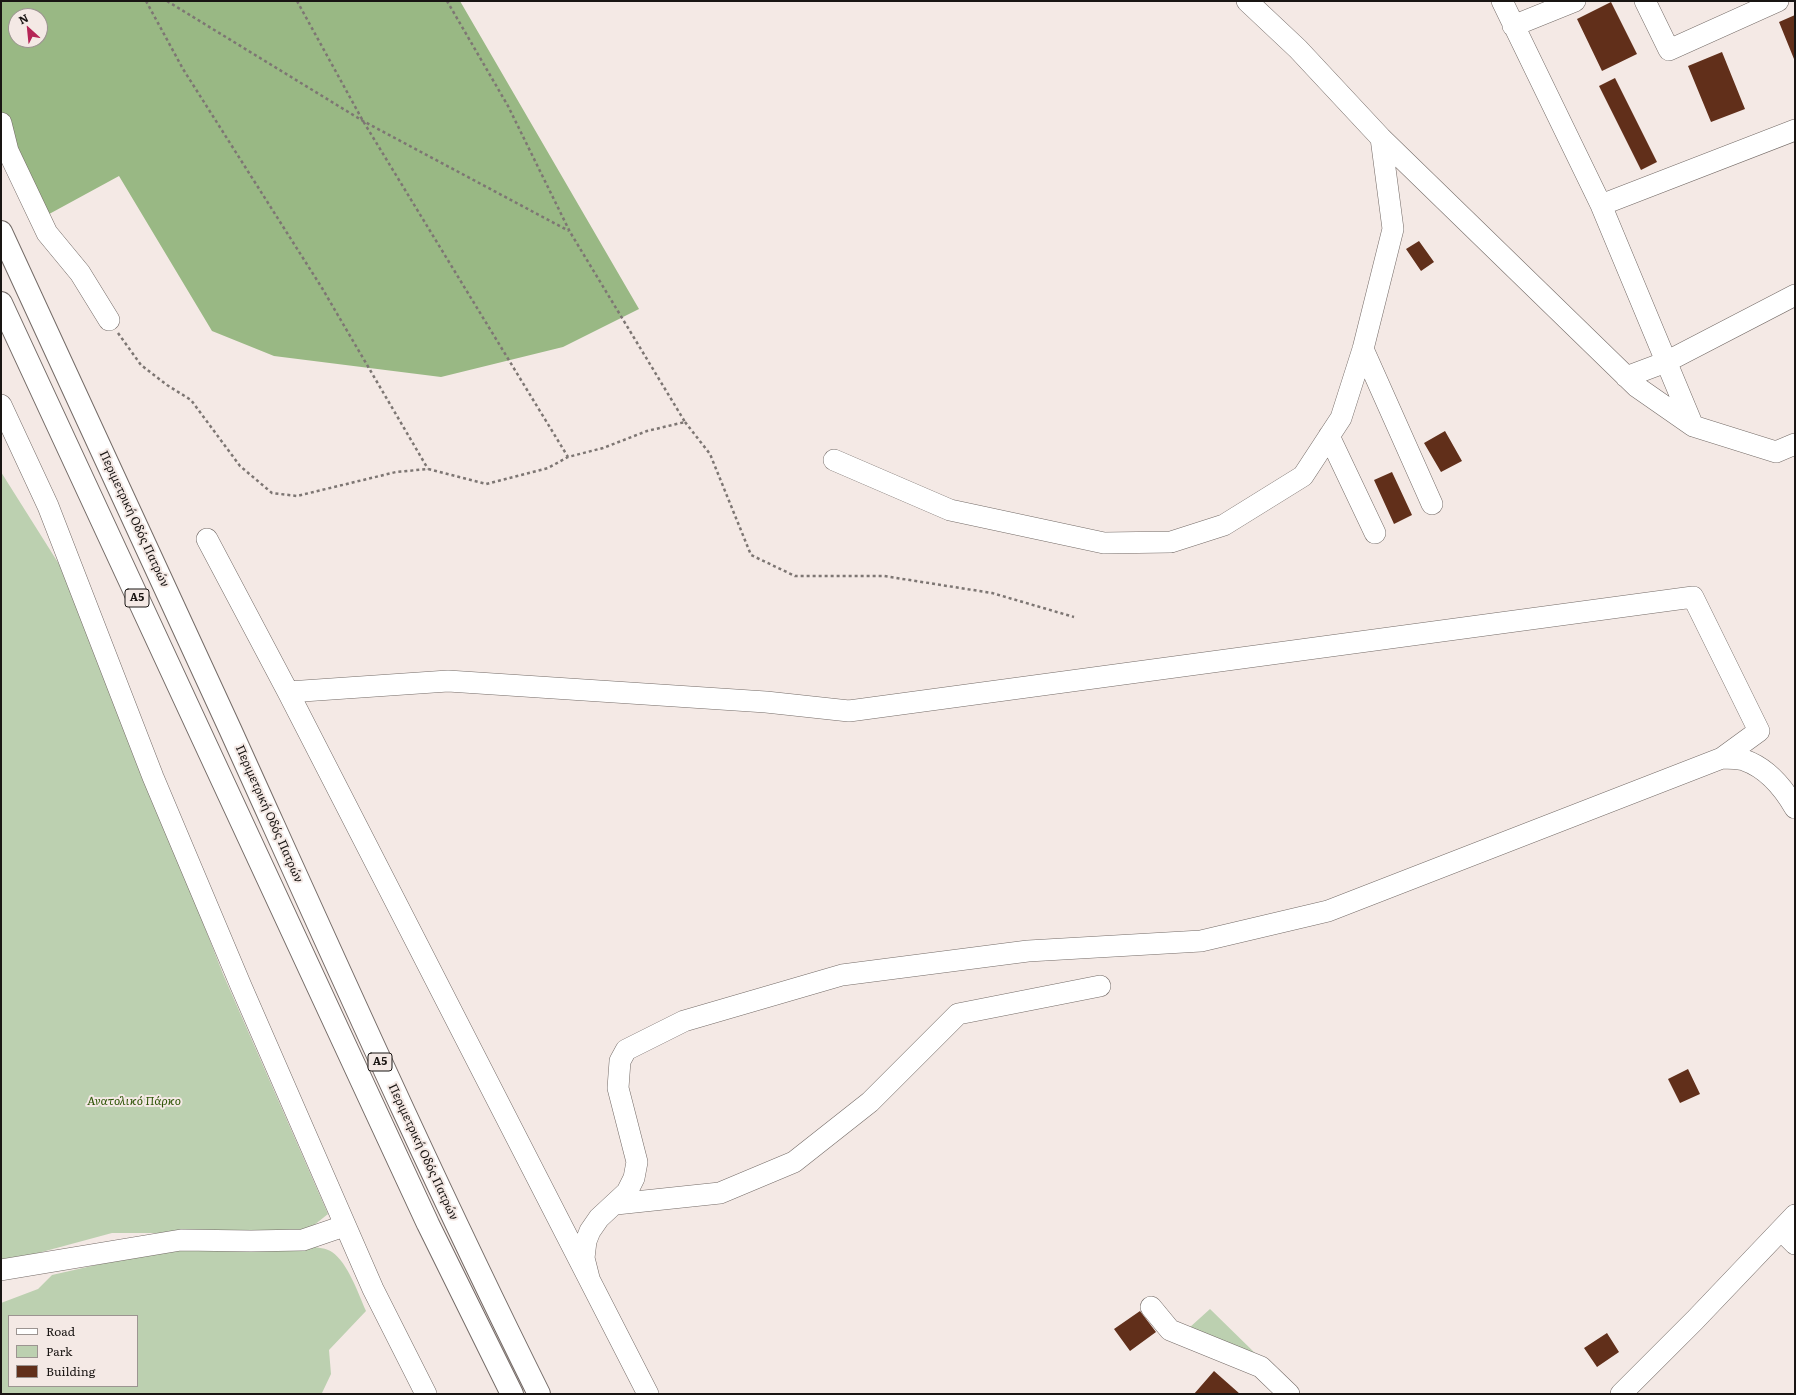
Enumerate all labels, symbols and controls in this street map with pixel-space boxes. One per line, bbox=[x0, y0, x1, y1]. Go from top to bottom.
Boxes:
north arrow bbox=[8, 8, 48, 48]
text: N bbox=[15, 9, 31, 27]
street label: Περιμετρική Οδός Πατρών bbox=[96, 448, 172, 590]
road number: Α5 bbox=[125, 589, 149, 607]
street label: Περιμετρική Οδός Πατρών bbox=[232, 743, 306, 885]
road number: Α5 bbox=[368, 1053, 392, 1071]
street label: Περιμετρική Οδός Πατρών bbox=[385, 1081, 461, 1223]
park label: Ανατολικό Πάρκο bbox=[87, 1094, 181, 1108]
legend bbox=[8, 1315, 138, 1387]
text: Road bbox=[46, 1322, 75, 1340]
text: Park bbox=[46, 1342, 72, 1360]
text: Building bbox=[46, 1362, 95, 1380]

